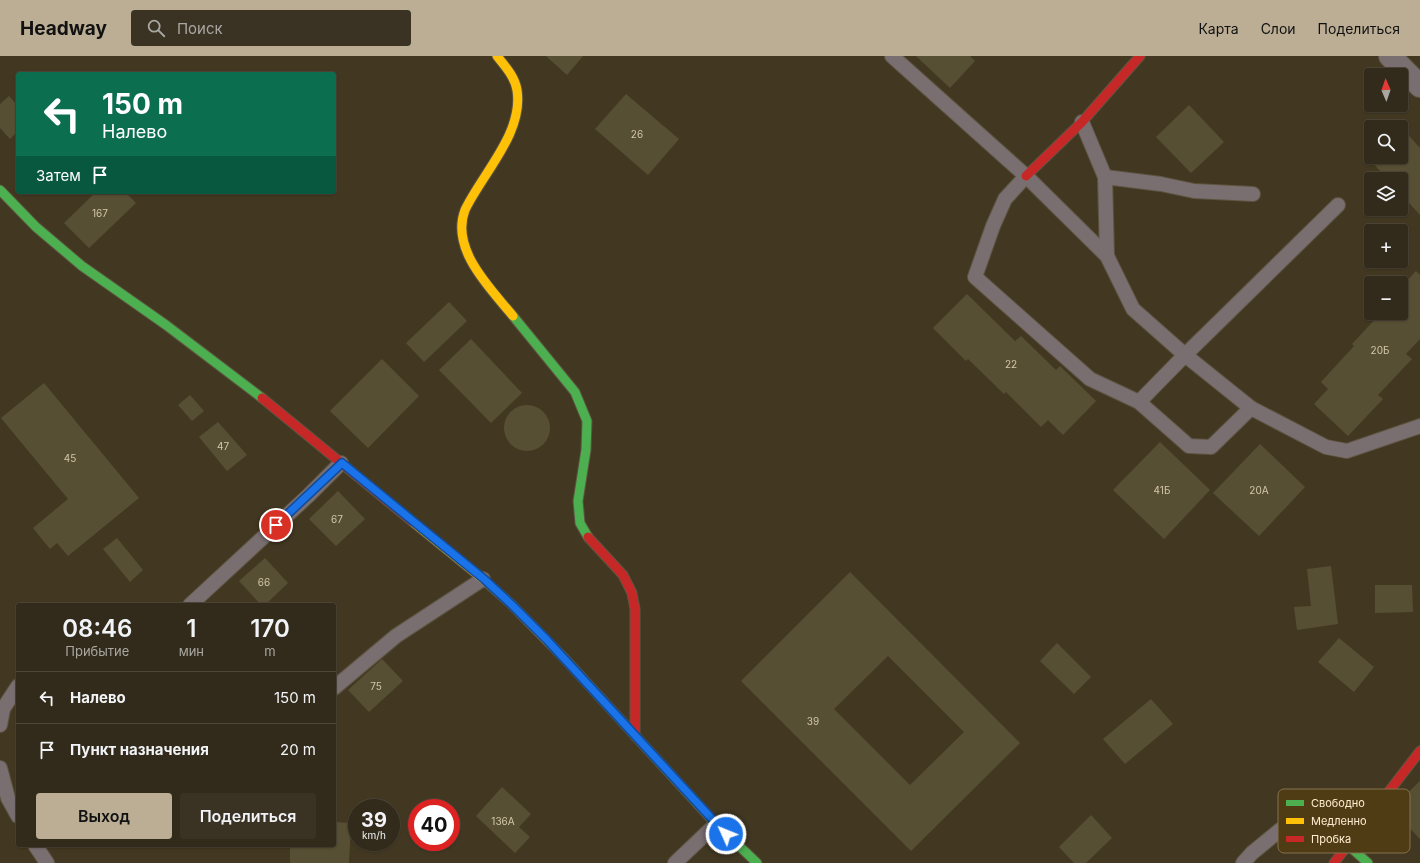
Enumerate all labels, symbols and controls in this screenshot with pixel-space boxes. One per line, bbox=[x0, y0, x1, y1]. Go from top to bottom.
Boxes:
search box bbox=[131, 10, 411, 46]
text: Headway bbox=[20, 17, 107, 40]
icon: search bbox=[145, 17, 167, 39]
text: Поиск bbox=[177, 19, 223, 38]
text: Карта bbox=[1198, 20, 1239, 37]
text: Слои bbox=[1261, 20, 1296, 37]
text: Поделиться bbox=[1318, 20, 1400, 37]
north arrow bbox=[1364, 68, 1408, 112]
map controls bbox=[1364, 68, 1408, 320]
text: 150 m bbox=[102, 87, 183, 121]
icon: left bbox=[36, 88, 88, 140]
button: search bbox=[1364, 120, 1408, 164]
text: Налево bbox=[102, 121, 167, 142]
house number: 26 bbox=[631, 128, 643, 140]
icon: arrive bbox=[89, 164, 111, 186]
text: Затем bbox=[36, 166, 81, 185]
button: layers bbox=[1364, 172, 1408, 216]
house number: 167 bbox=[92, 207, 108, 219]
button: + bbox=[1364, 224, 1408, 268]
button: − bbox=[1364, 276, 1408, 320]
house number: 20Б bbox=[1371, 344, 1389, 356]
house number: 22 bbox=[1005, 358, 1017, 370]
house number: 47 bbox=[217, 440, 229, 452]
house number: 45 bbox=[64, 452, 76, 464]
house number: 41Б bbox=[1154, 484, 1170, 496]
house number: 20А bbox=[1249, 484, 1269, 496]
pin bbox=[259, 508, 293, 542]
house number: 67 bbox=[331, 513, 343, 525]
icon: arrive bbox=[265, 514, 287, 536]
house number: 66 bbox=[258, 576, 270, 588]
text: 08:46 bbox=[62, 614, 132, 643]
text: 1 bbox=[186, 614, 196, 643]
text: 170 bbox=[250, 614, 290, 643]
text: Прибытие bbox=[65, 643, 129, 659]
text: мин bbox=[179, 643, 204, 659]
text: m bbox=[264, 643, 276, 659]
house number: 75 bbox=[370, 680, 382, 692]
icon: left bbox=[36, 687, 58, 709]
text: Налево bbox=[70, 688, 126, 707]
text: 150 m bbox=[274, 688, 316, 707]
house number: 39 bbox=[807, 715, 819, 727]
icon: arrive bbox=[36, 739, 58, 761]
text: Пункт назначения bbox=[70, 740, 209, 759]
text: 20 m bbox=[280, 740, 316, 759]
legend bbox=[1278, 789, 1410, 853]
button: Выход bbox=[36, 793, 172, 839]
button: Поделиться bbox=[180, 793, 316, 839]
text: Свободно bbox=[1311, 796, 1365, 810]
speed limit sign: 40 bbox=[408, 799, 460, 851]
text: 39 bbox=[361, 808, 387, 832]
position arrow bbox=[705, 813, 747, 855]
text: Медленно bbox=[1311, 814, 1367, 828]
house number: 136А bbox=[491, 815, 515, 827]
text: km/h bbox=[362, 829, 386, 841]
text: Пробка bbox=[1311, 832, 1351, 846]

